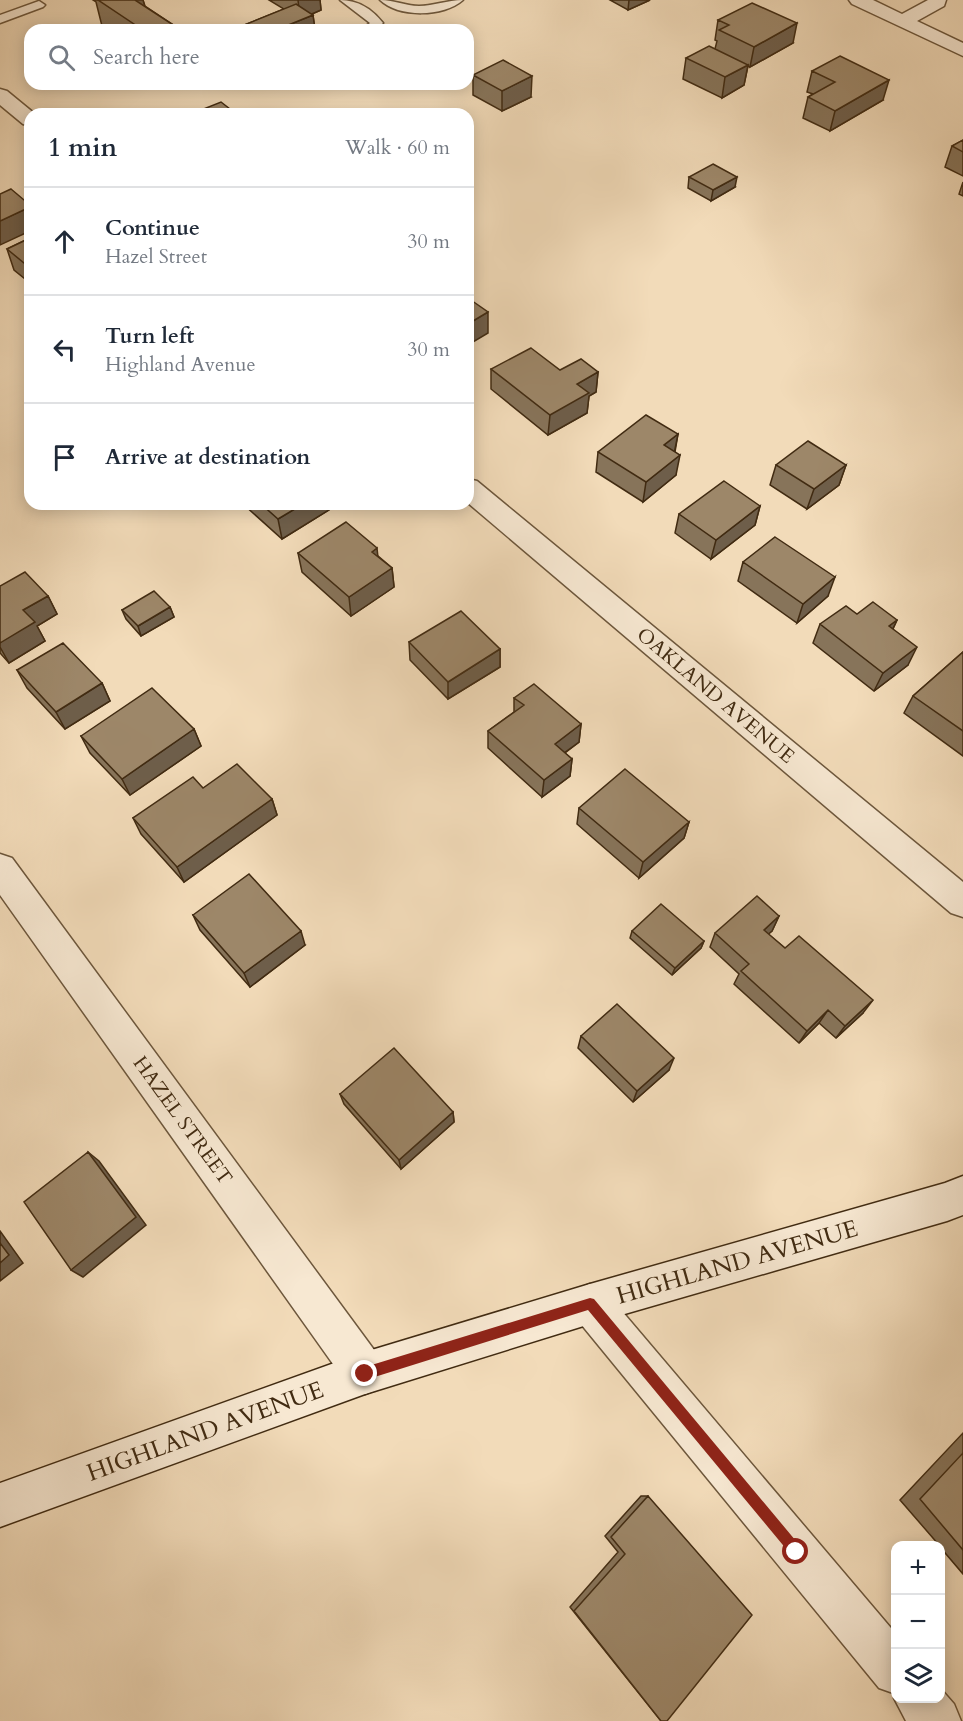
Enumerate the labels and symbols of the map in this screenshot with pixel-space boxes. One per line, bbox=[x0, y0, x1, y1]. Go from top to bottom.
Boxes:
street label: OAKLAND AVENUE bbox=[631, 621, 800, 769]
street label: HAZEL STREET bbox=[127, 1051, 239, 1190]
street label: HIGHLAND AVENUE bbox=[613, 1212, 862, 1313]
route end bbox=[351, 1360, 377, 1386]
street label: HIGHLAND AVENUE bbox=[82, 1373, 328, 1490]
route start bbox=[782, 1538, 808, 1564]

